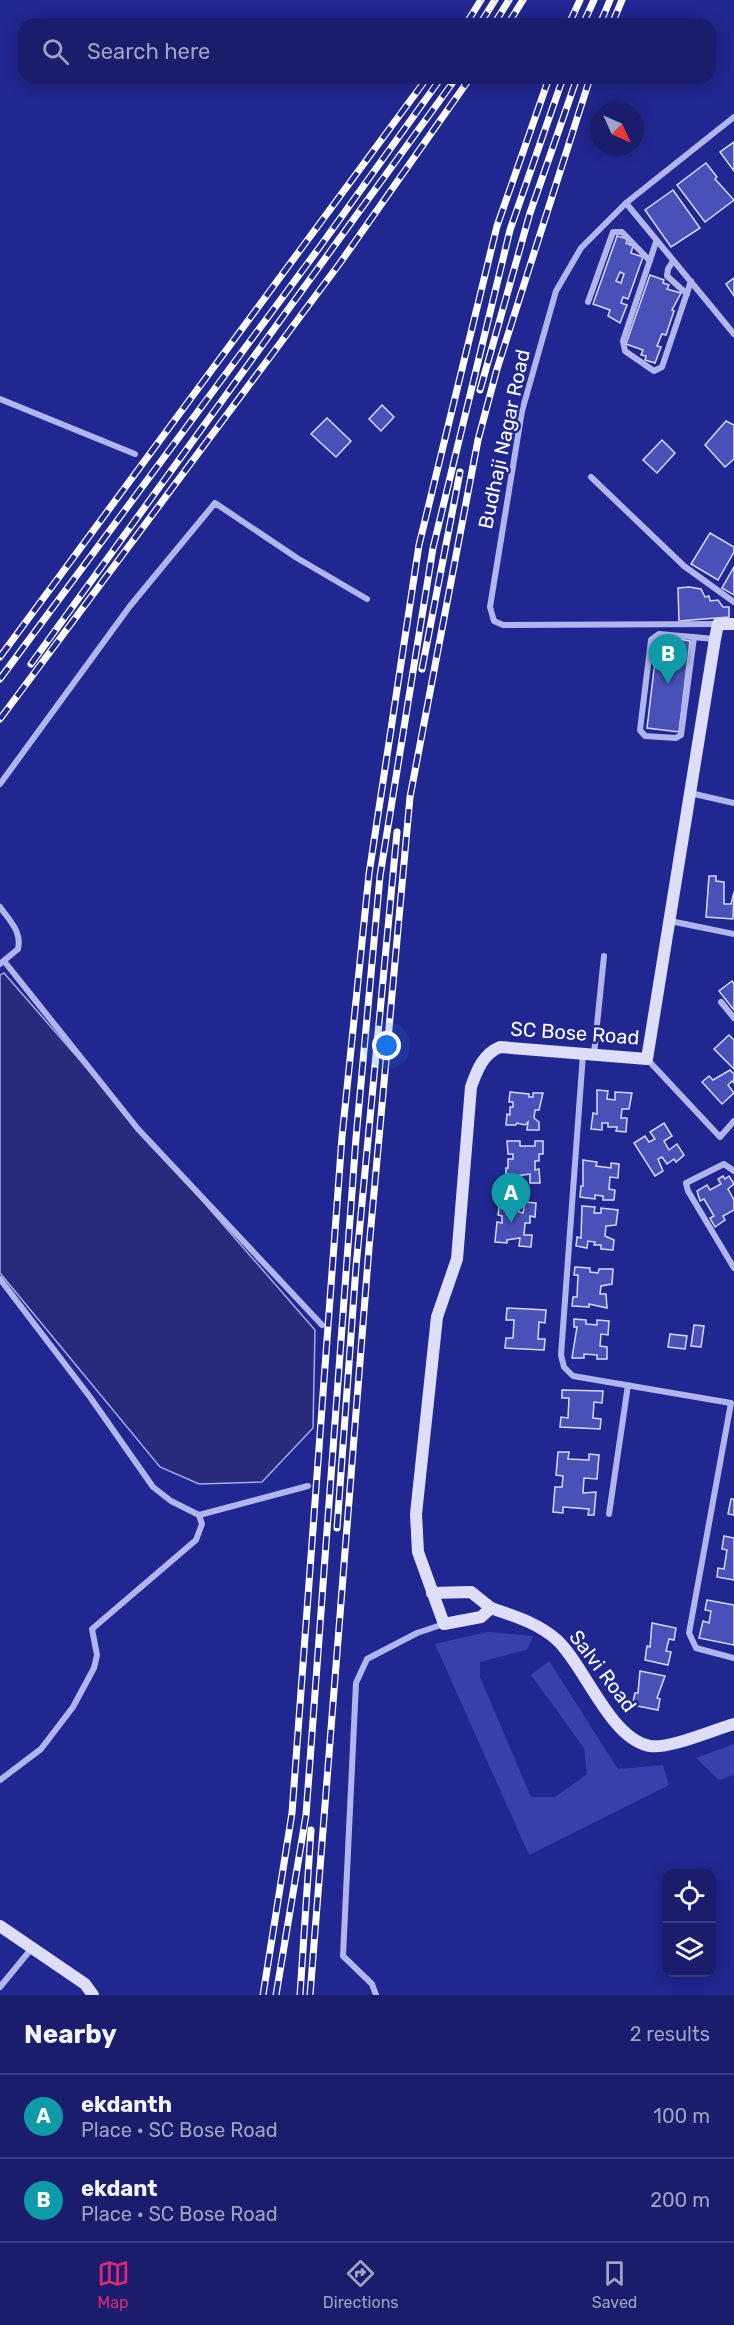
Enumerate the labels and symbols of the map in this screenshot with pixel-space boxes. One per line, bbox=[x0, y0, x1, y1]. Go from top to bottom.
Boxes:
north arrow bbox=[590, 102, 644, 156]
street label: Budhaji Nagar Road bbox=[473, 347, 535, 531]
pin: B bbox=[648, 634, 688, 684]
street label: SC Bose Road bbox=[510, 1017, 640, 1049]
your location bbox=[372, 1031, 401, 1060]
pin: A bbox=[492, 1174, 530, 1223]
street label: Salvi Road bbox=[564, 1625, 642, 1717]

